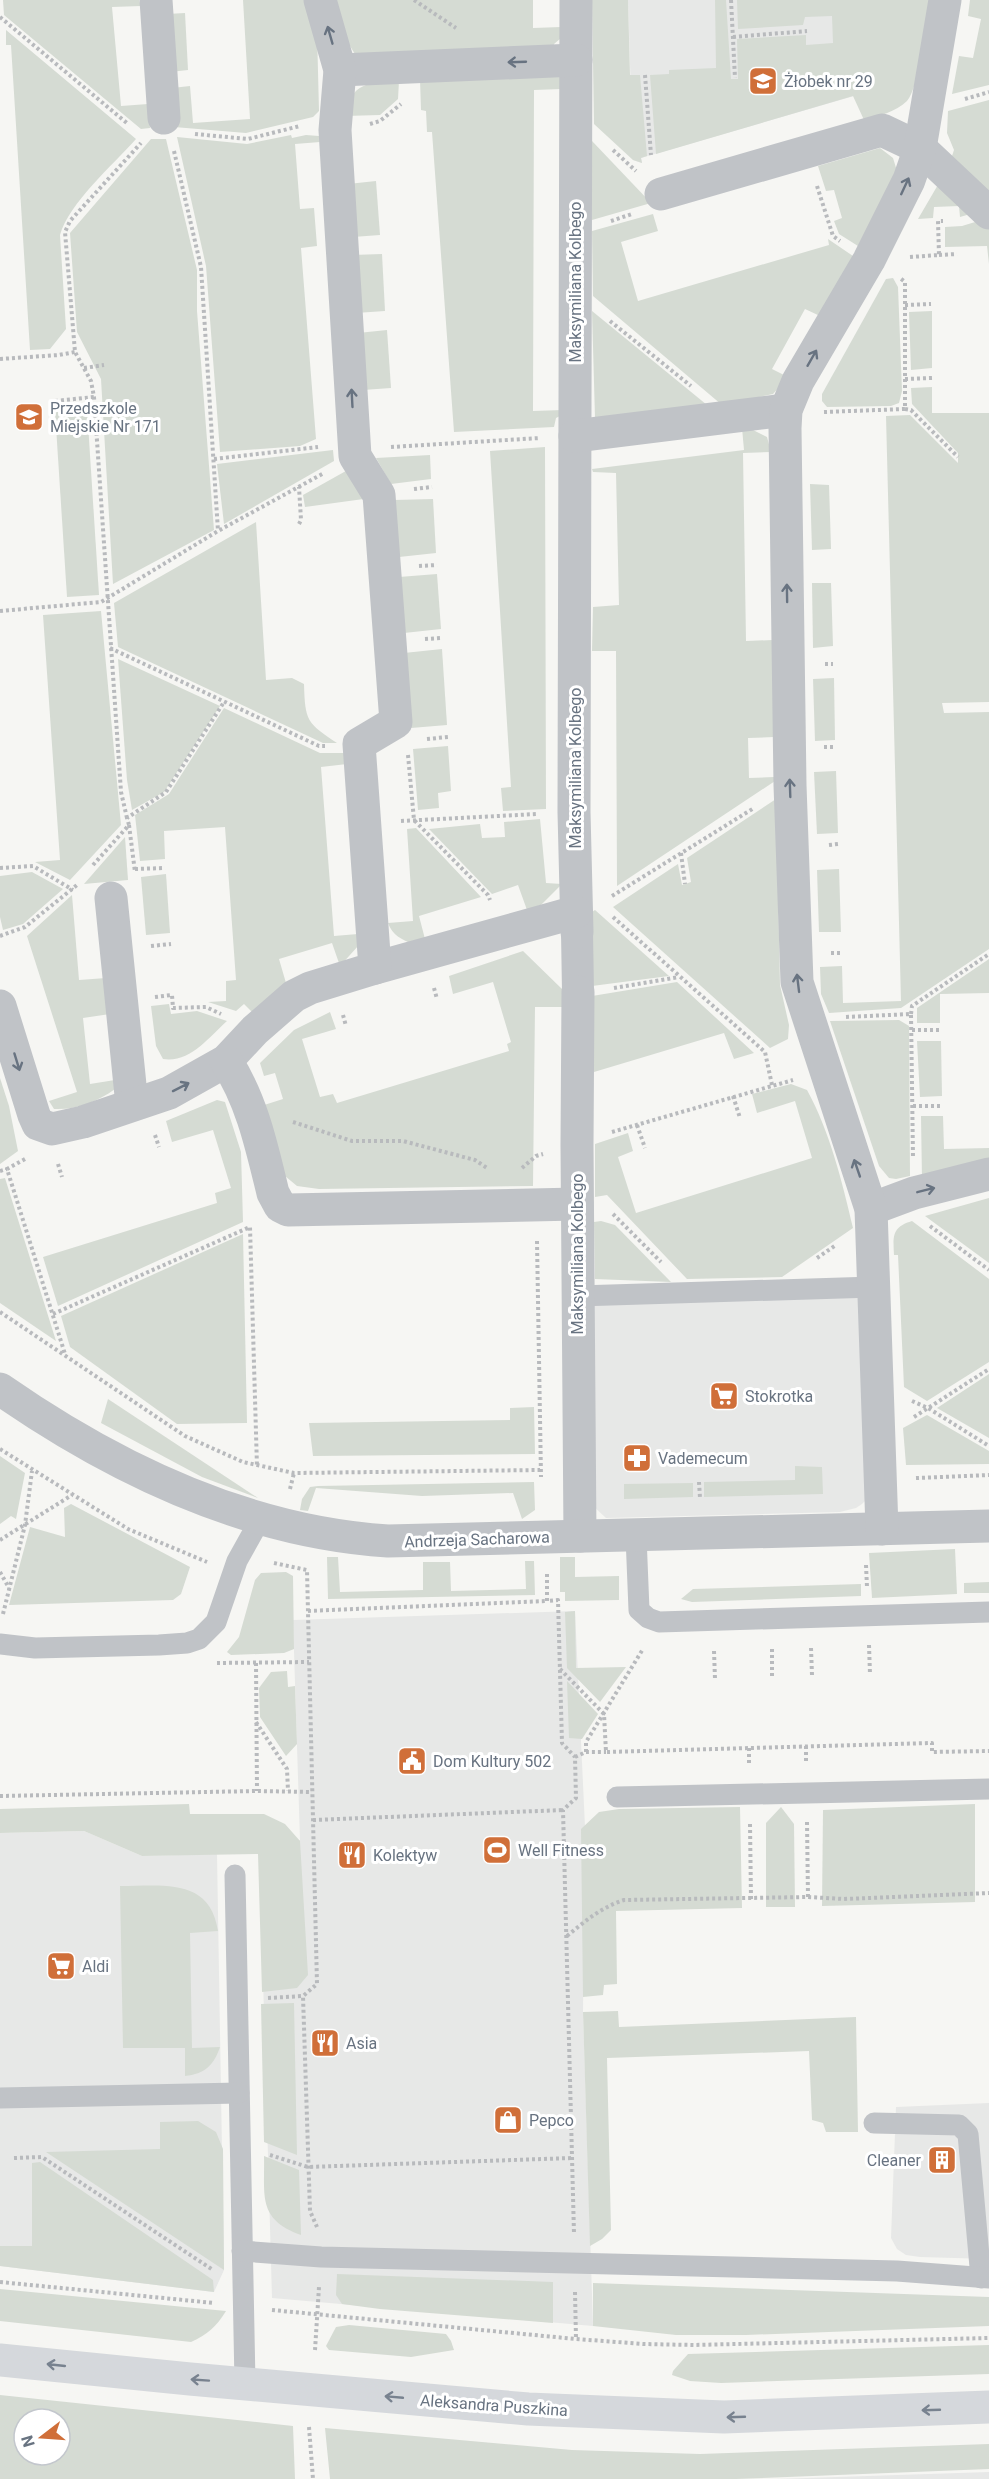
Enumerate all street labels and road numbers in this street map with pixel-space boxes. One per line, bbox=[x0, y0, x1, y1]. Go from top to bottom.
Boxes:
street label: Maksymiliana Kolbego bbox=[566, 202, 585, 362]
street label: Maksymiliana Kolbego bbox=[566, 688, 585, 848]
street label: Maksymiliana Kolbego bbox=[568, 1174, 587, 1334]
street label: Andrzeja Sacharowa bbox=[404, 1527, 550, 1552]
street label: Aleksandra Puszkina bbox=[419, 2391, 569, 2420]

